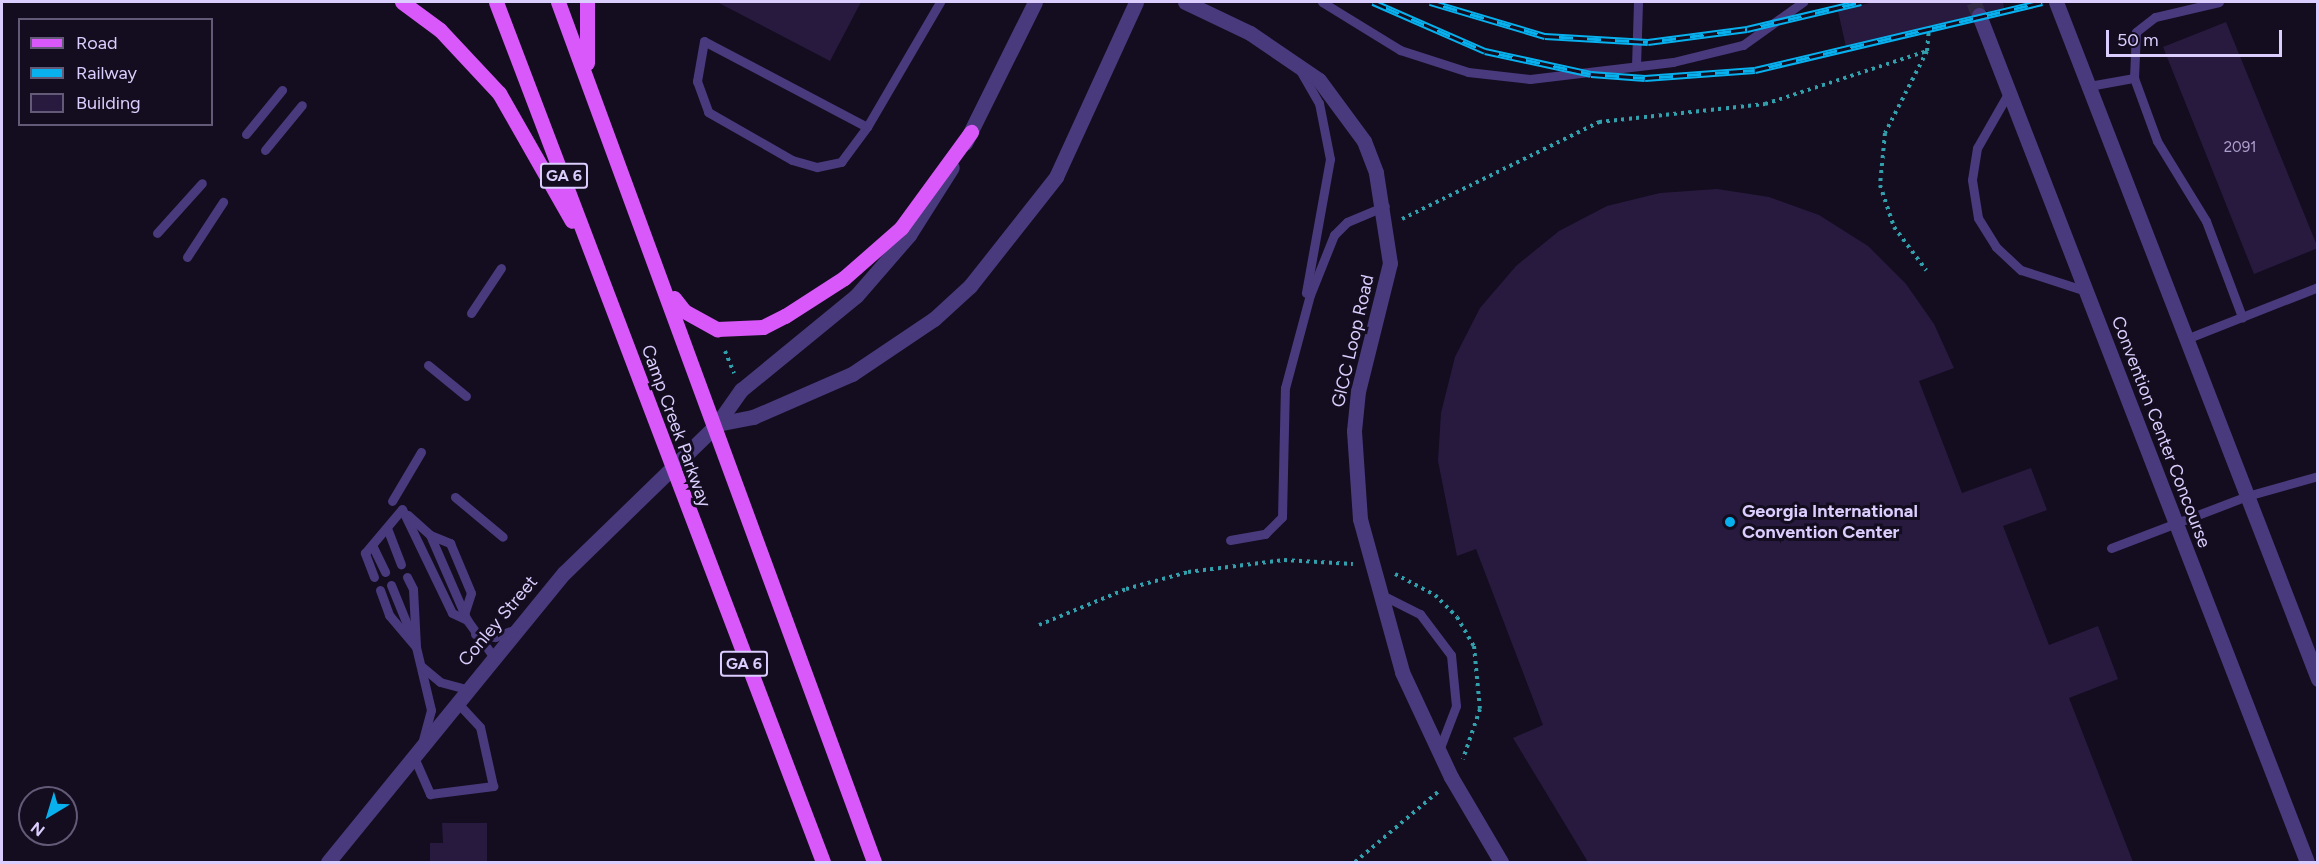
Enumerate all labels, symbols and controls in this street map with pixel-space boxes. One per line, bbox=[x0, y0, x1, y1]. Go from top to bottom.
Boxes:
legend bbox=[18, 18, 213, 126]
scale bar bbox=[2109, 18, 2284, 56]
text: 50 m bbox=[2117, 29, 2159, 51]
text: Road bbox=[76, 32, 117, 54]
text: Railway bbox=[76, 62, 137, 84]
text: Building bbox=[76, 92, 141, 114]
house number: 2091 bbox=[2224, 139, 2256, 157]
road number: GA 6 bbox=[538, 163, 590, 189]
street label: GICC Loop Road bbox=[1327, 273, 1379, 409]
street label: Convention Center Concourse bbox=[2107, 313, 2215, 551]
street label: Camp Creek Parkway bbox=[637, 342, 715, 510]
place label: Georgia International Convention Center bbox=[1742, 501, 1918, 544]
marker: Georgia International Convention Center bbox=[1723, 515, 1737, 529]
street label: Conley Street bbox=[454, 571, 542, 671]
road number: GA 6 bbox=[718, 651, 770, 677]
north arrow bbox=[18, 786, 78, 846]
text: N bbox=[27, 818, 49, 840]

